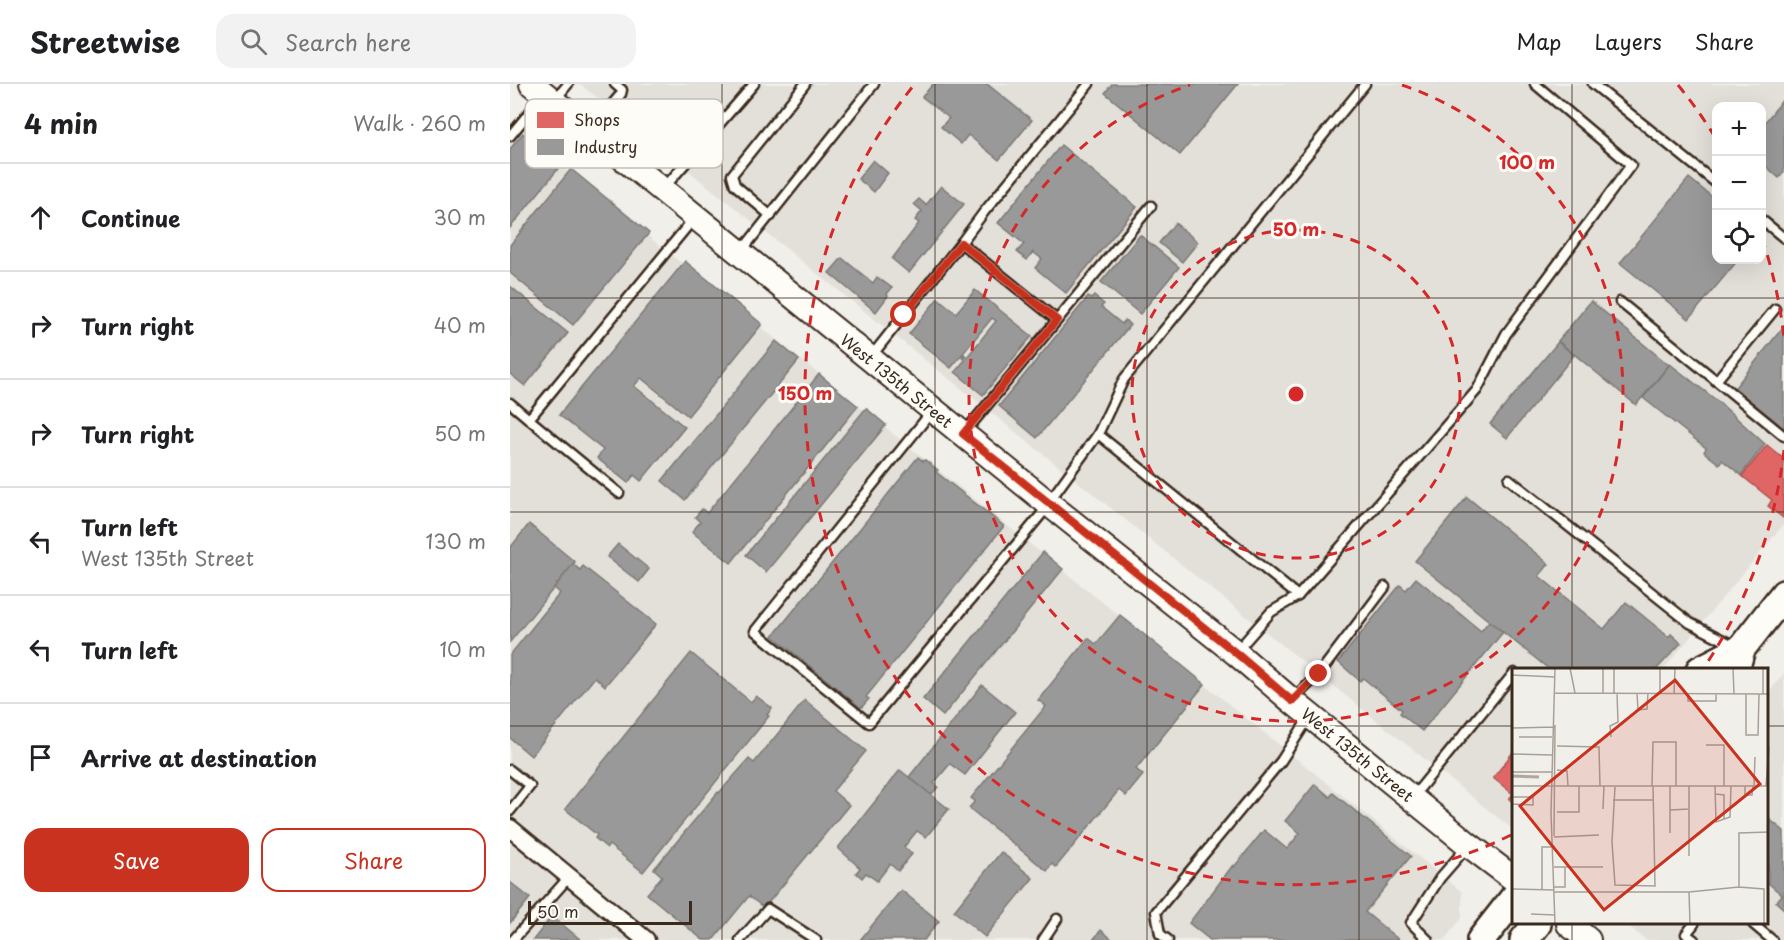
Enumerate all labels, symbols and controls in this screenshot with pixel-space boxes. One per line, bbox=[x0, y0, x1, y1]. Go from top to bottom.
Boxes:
search box bbox=[216, 14, 636, 68]
text: Streetwise bbox=[30, 20, 180, 63]
icon: search bbox=[237, 25, 270, 58]
text: Search here bbox=[285, 25, 411, 58]
text: Map bbox=[1517, 25, 1561, 57]
text: Layers bbox=[1594, 25, 1662, 57]
text: Share bbox=[1695, 25, 1754, 57]
legend bbox=[525, 99, 723, 168]
map controls bbox=[1712, 102, 1766, 264]
button: + bbox=[1712, 102, 1766, 156]
text: 4 min bbox=[24, 104, 98, 143]
text: Shops bbox=[574, 107, 620, 131]
text: Walk · 260 m bbox=[353, 108, 486, 138]
text: Industry bbox=[574, 134, 637, 158]
text: 100 m bbox=[1499, 148, 1555, 175]
button: − bbox=[1712, 156, 1766, 210]
icon: ahead bbox=[24, 201, 57, 234]
text: Continue bbox=[81, 201, 180, 234]
text: 30 m bbox=[433, 202, 486, 232]
button: locate bbox=[1712, 210, 1766, 264]
text: 50 m bbox=[1273, 215, 1319, 242]
route start bbox=[890, 301, 916, 327]
icon: right bbox=[24, 309, 57, 342]
text: Turn right bbox=[81, 309, 194, 342]
text: 40 m bbox=[434, 310, 486, 340]
street label: West 135th Street bbox=[836, 327, 959, 433]
text: 150 m bbox=[778, 379, 832, 406]
centre of rings bbox=[1286, 384, 1306, 404]
icon: right bbox=[24, 417, 57, 450]
text: Turn right bbox=[81, 417, 194, 450]
text: 50 m bbox=[434, 418, 486, 448]
text: Turn left bbox=[81, 510, 178, 543]
icon: left bbox=[24, 525, 57, 558]
text: 130 m bbox=[426, 526, 486, 556]
text: West 135th Street bbox=[81, 543, 254, 573]
icon: left bbox=[24, 633, 57, 666]
text: Turn left bbox=[81, 633, 178, 666]
text: 10 m bbox=[439, 634, 486, 664]
route end bbox=[1305, 660, 1331, 686]
inset map bbox=[1512, 668, 1769, 925]
street label: West 135th Street bbox=[1297, 701, 1420, 807]
icon: arrive bbox=[24, 741, 57, 774]
text: Arrive at destination bbox=[81, 741, 317, 774]
button: Save bbox=[24, 828, 249, 892]
button: Share bbox=[261, 828, 486, 892]
scale bar bbox=[528, 898, 692, 926]
text: 50 m bbox=[537, 899, 578, 923]

